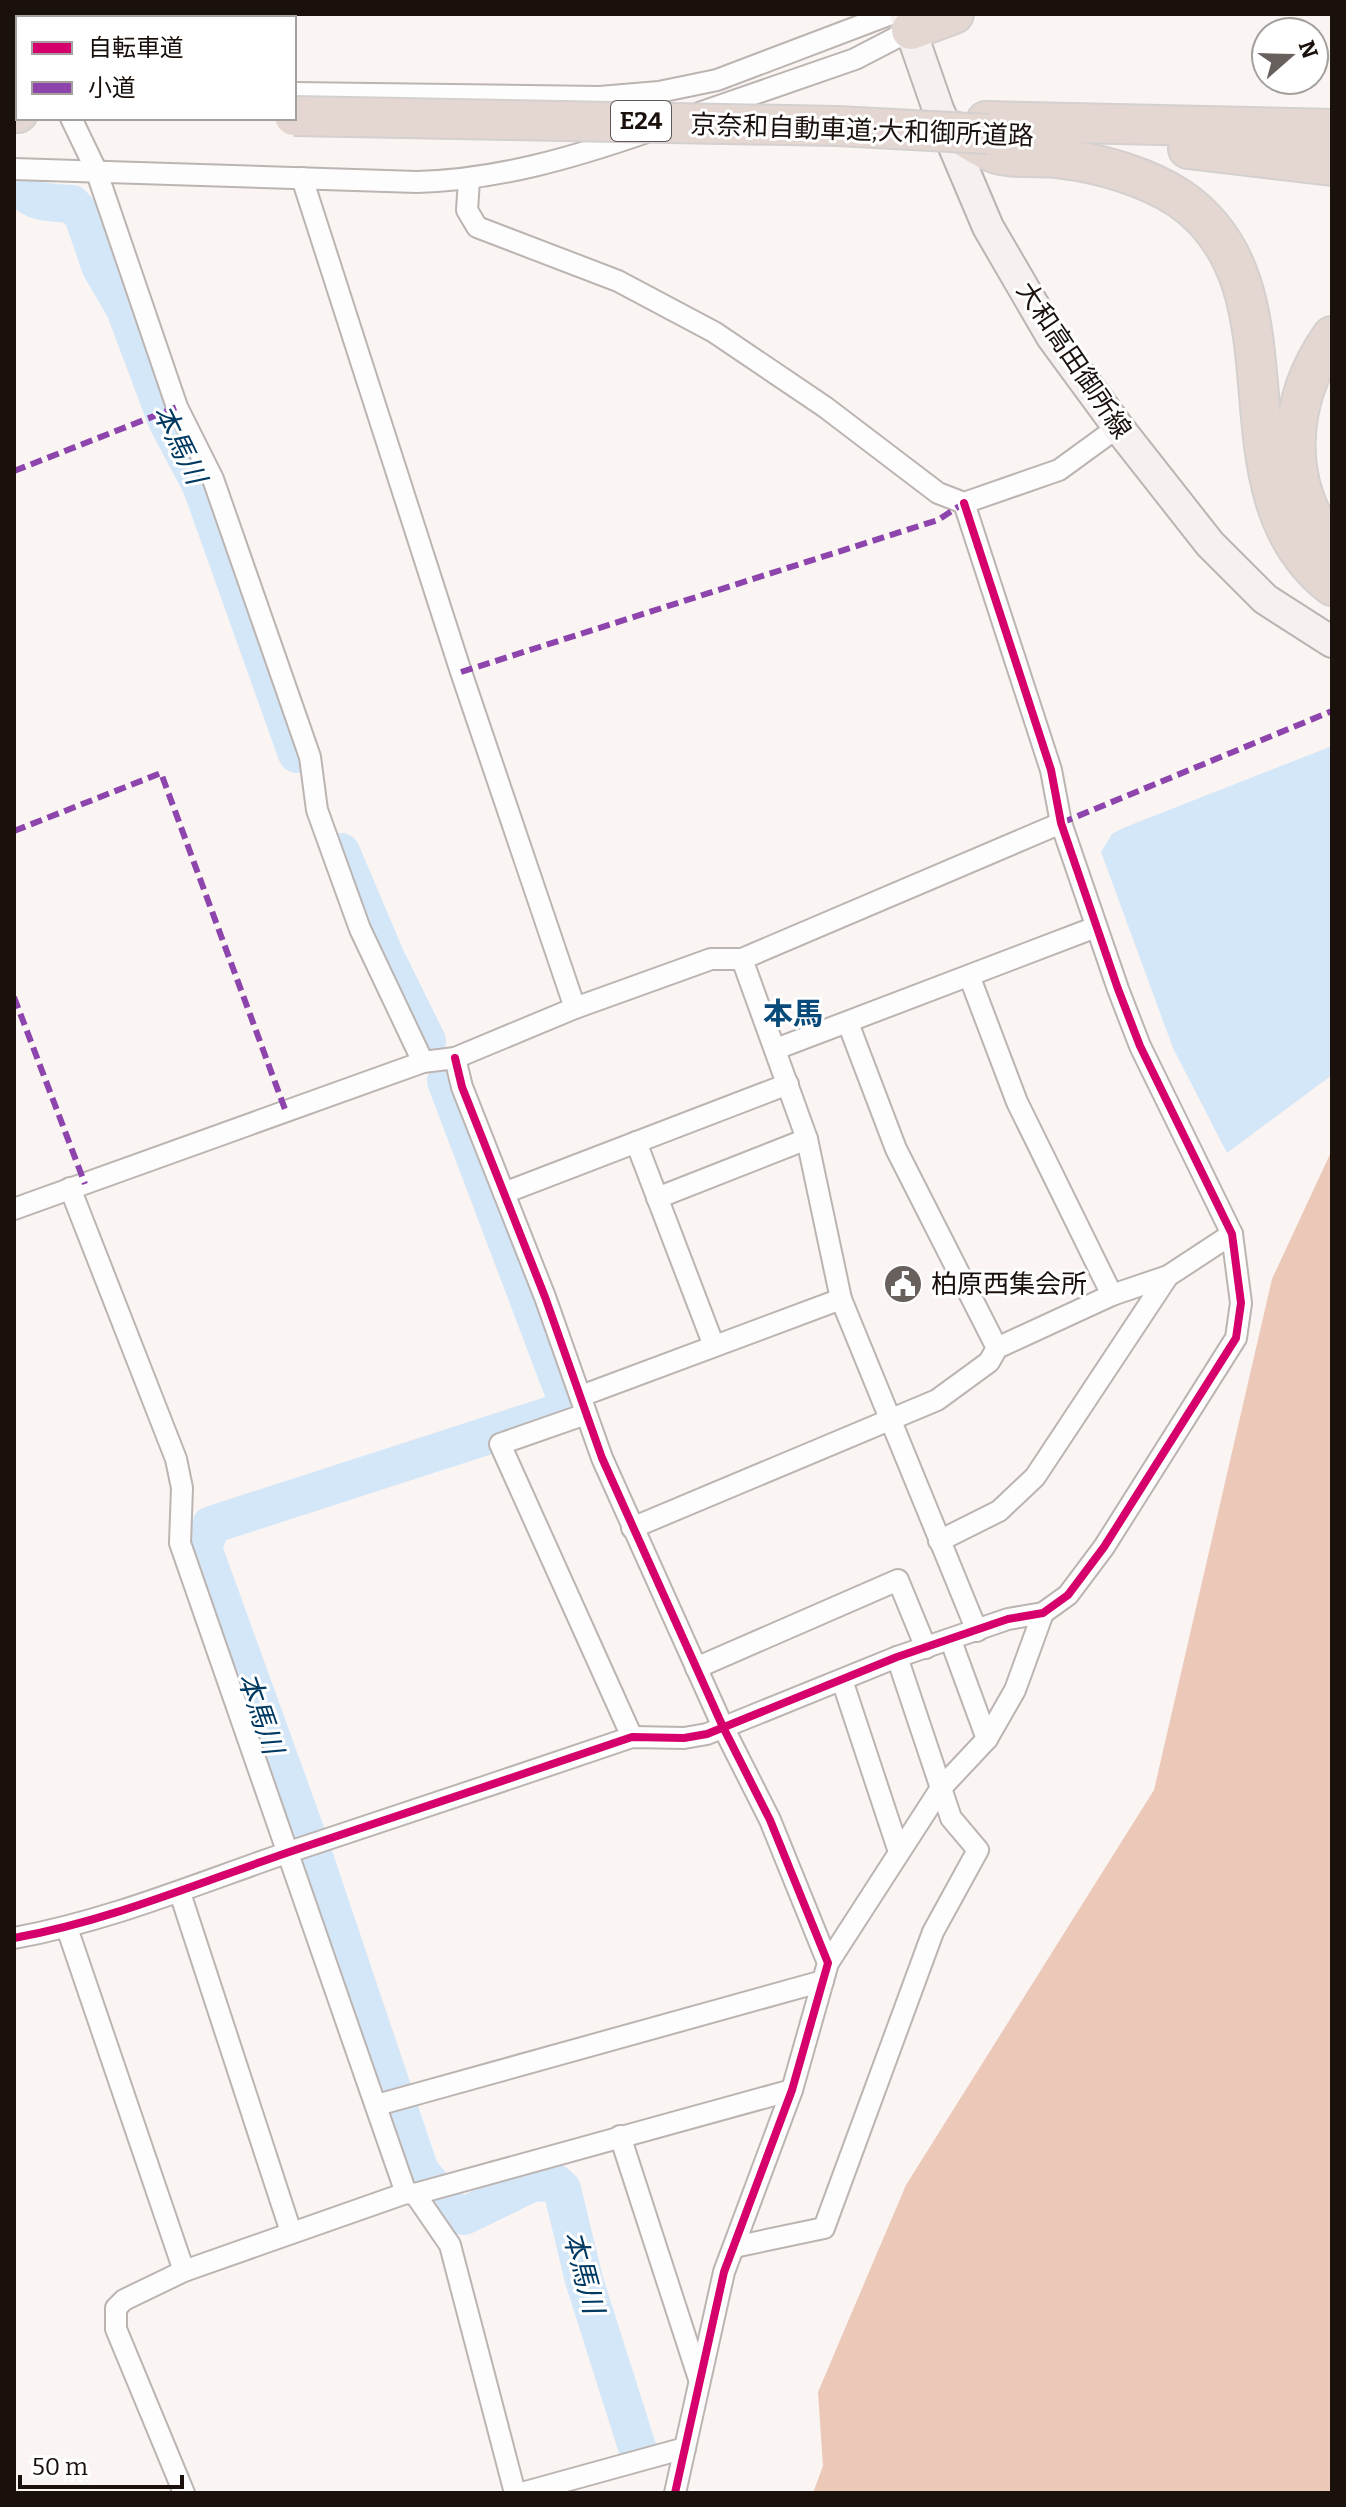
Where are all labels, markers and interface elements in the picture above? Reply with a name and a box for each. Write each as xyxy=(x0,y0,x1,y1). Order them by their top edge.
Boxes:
legend xyxy=(16,16,296,120)
north arrow xyxy=(1250,16,1330,96)
text: 自転車道 xyxy=(88,34,184,62)
text: N xyxy=(1293,37,1324,62)
text: 小道 xyxy=(88,74,136,102)
road number: E24 xyxy=(611,101,671,141)
street label: 京奈和自動車道;大和御所道路 xyxy=(690,109,1034,152)
street label: 大和高田御所線 xyxy=(1010,276,1137,444)
water label: 本馬川 xyxy=(146,399,214,492)
district label: 本馬 xyxy=(763,996,823,1032)
public building icon: 柏原西集会所 xyxy=(882,1263,924,1305)
place label: 柏原西集会所 xyxy=(931,1269,1087,1300)
water label: 本馬川 xyxy=(231,1668,291,1761)
water label: 本馬川 xyxy=(557,2227,611,2320)
scale bar xyxy=(20,2439,182,2489)
text: 50 m xyxy=(32,2453,88,2481)

